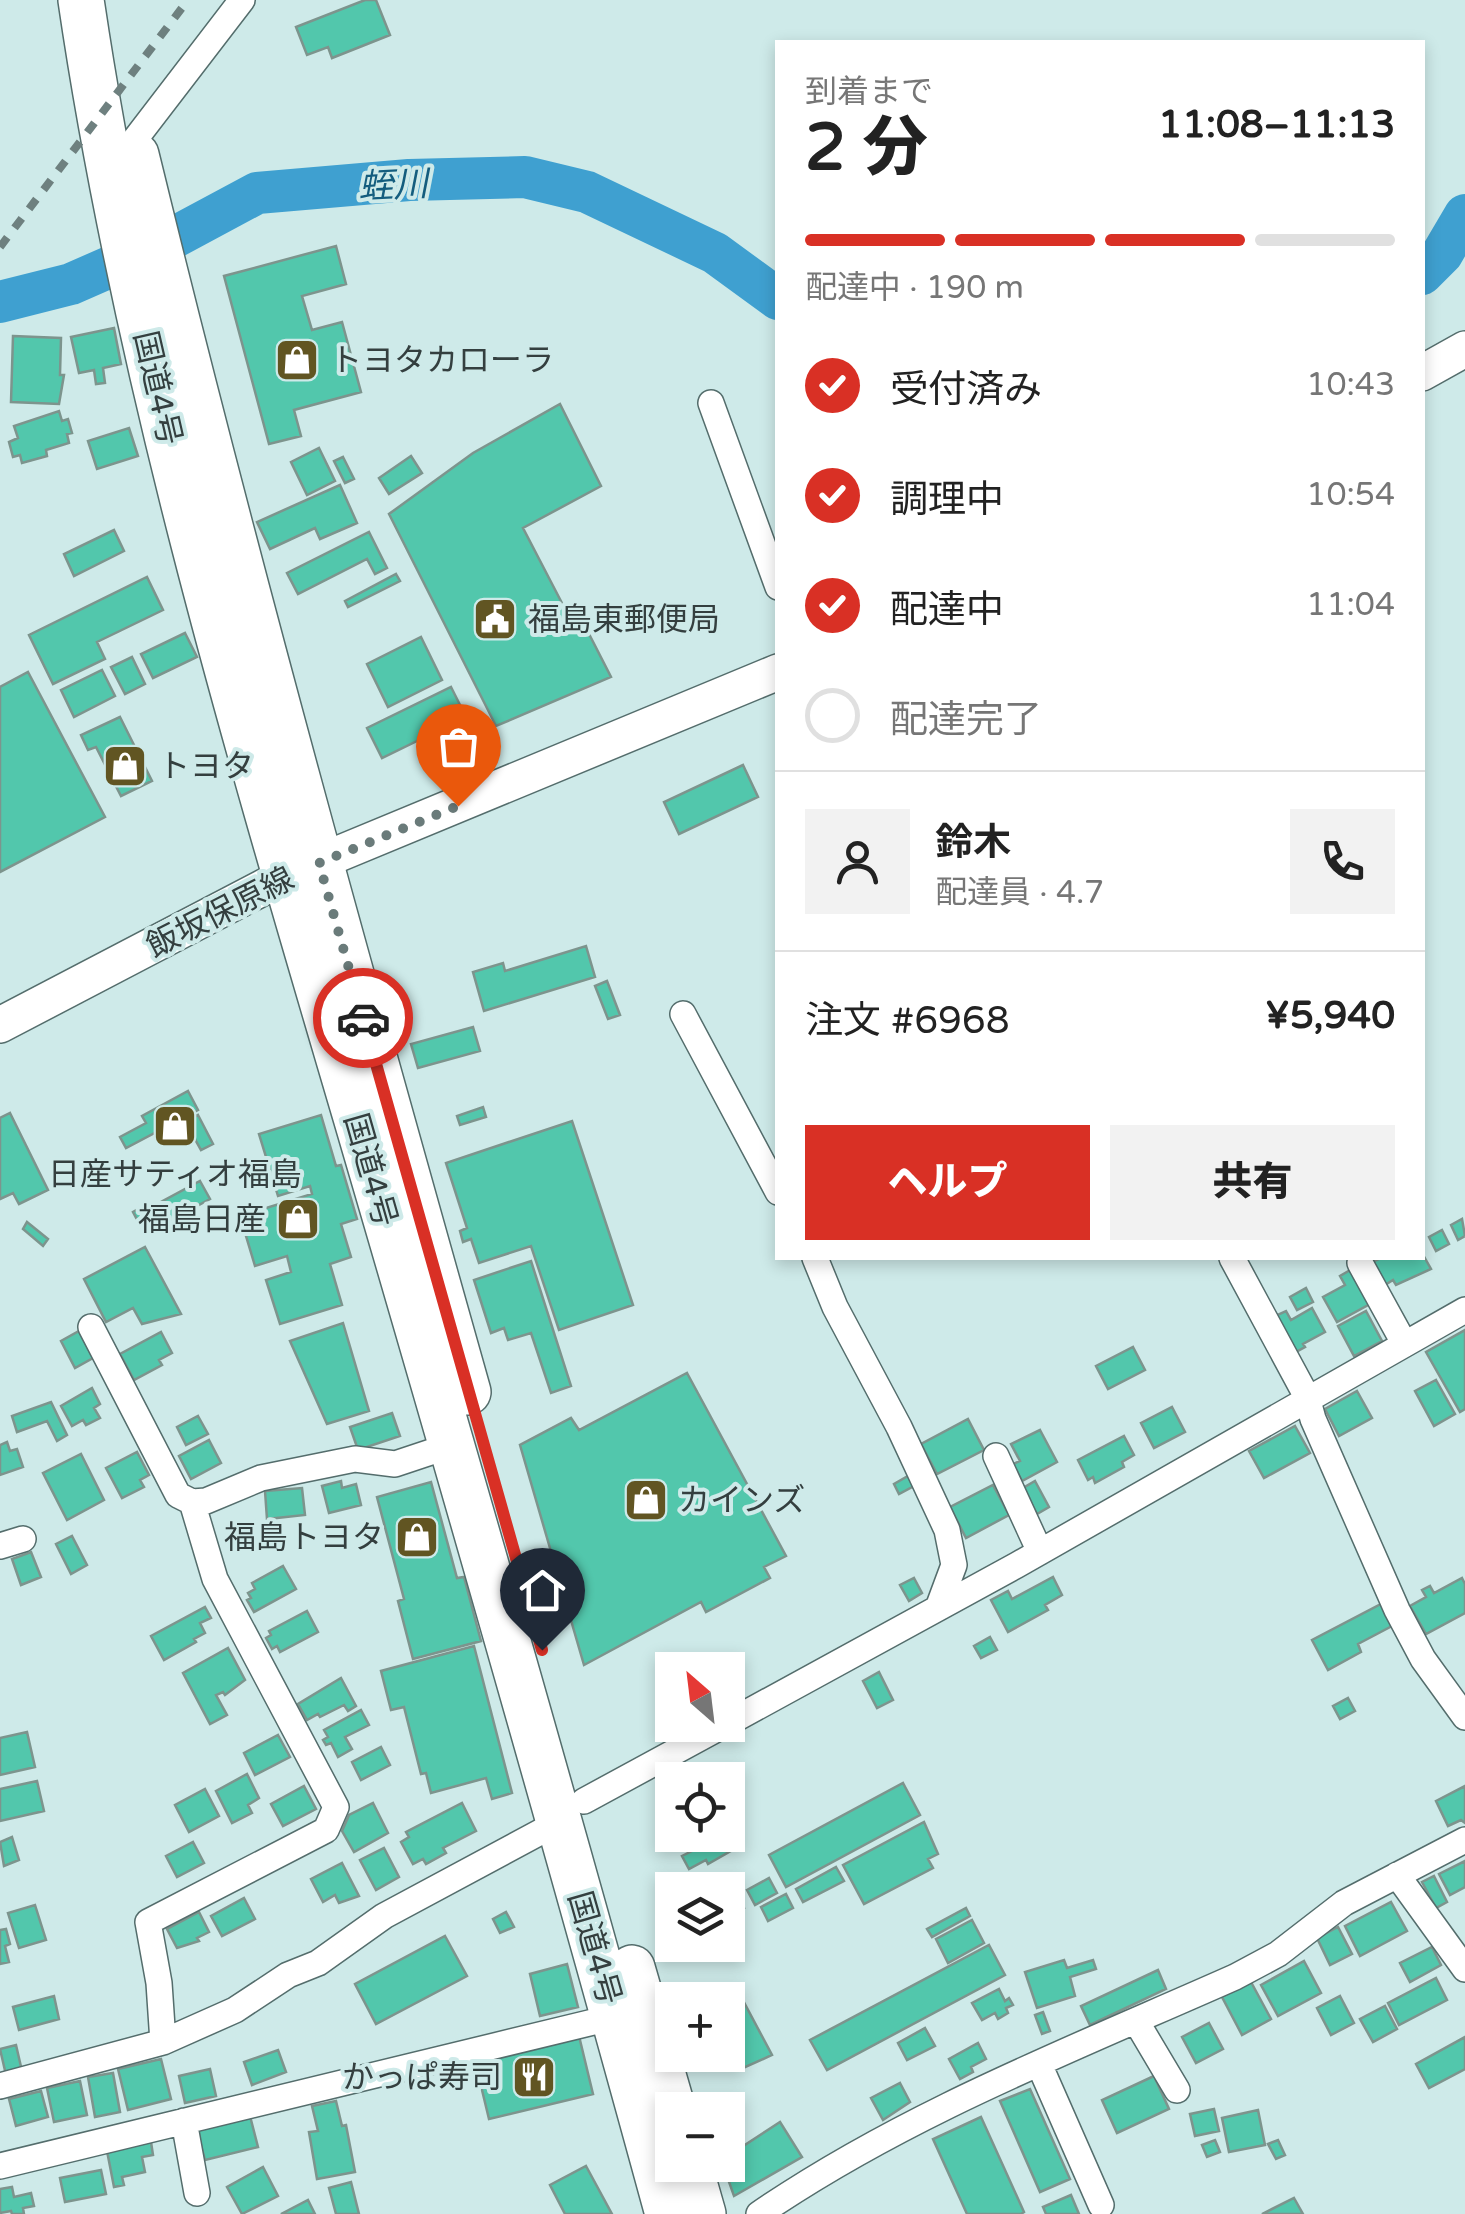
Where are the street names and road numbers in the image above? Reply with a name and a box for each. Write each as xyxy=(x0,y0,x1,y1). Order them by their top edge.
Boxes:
street label: 国道4号 xyxy=(125,327,189,449)
street label: 飯坂保原線 xyxy=(141,860,300,966)
street label: 国道4号 xyxy=(336,1109,404,1231)
street label: 国道4号 xyxy=(560,1887,628,2009)

